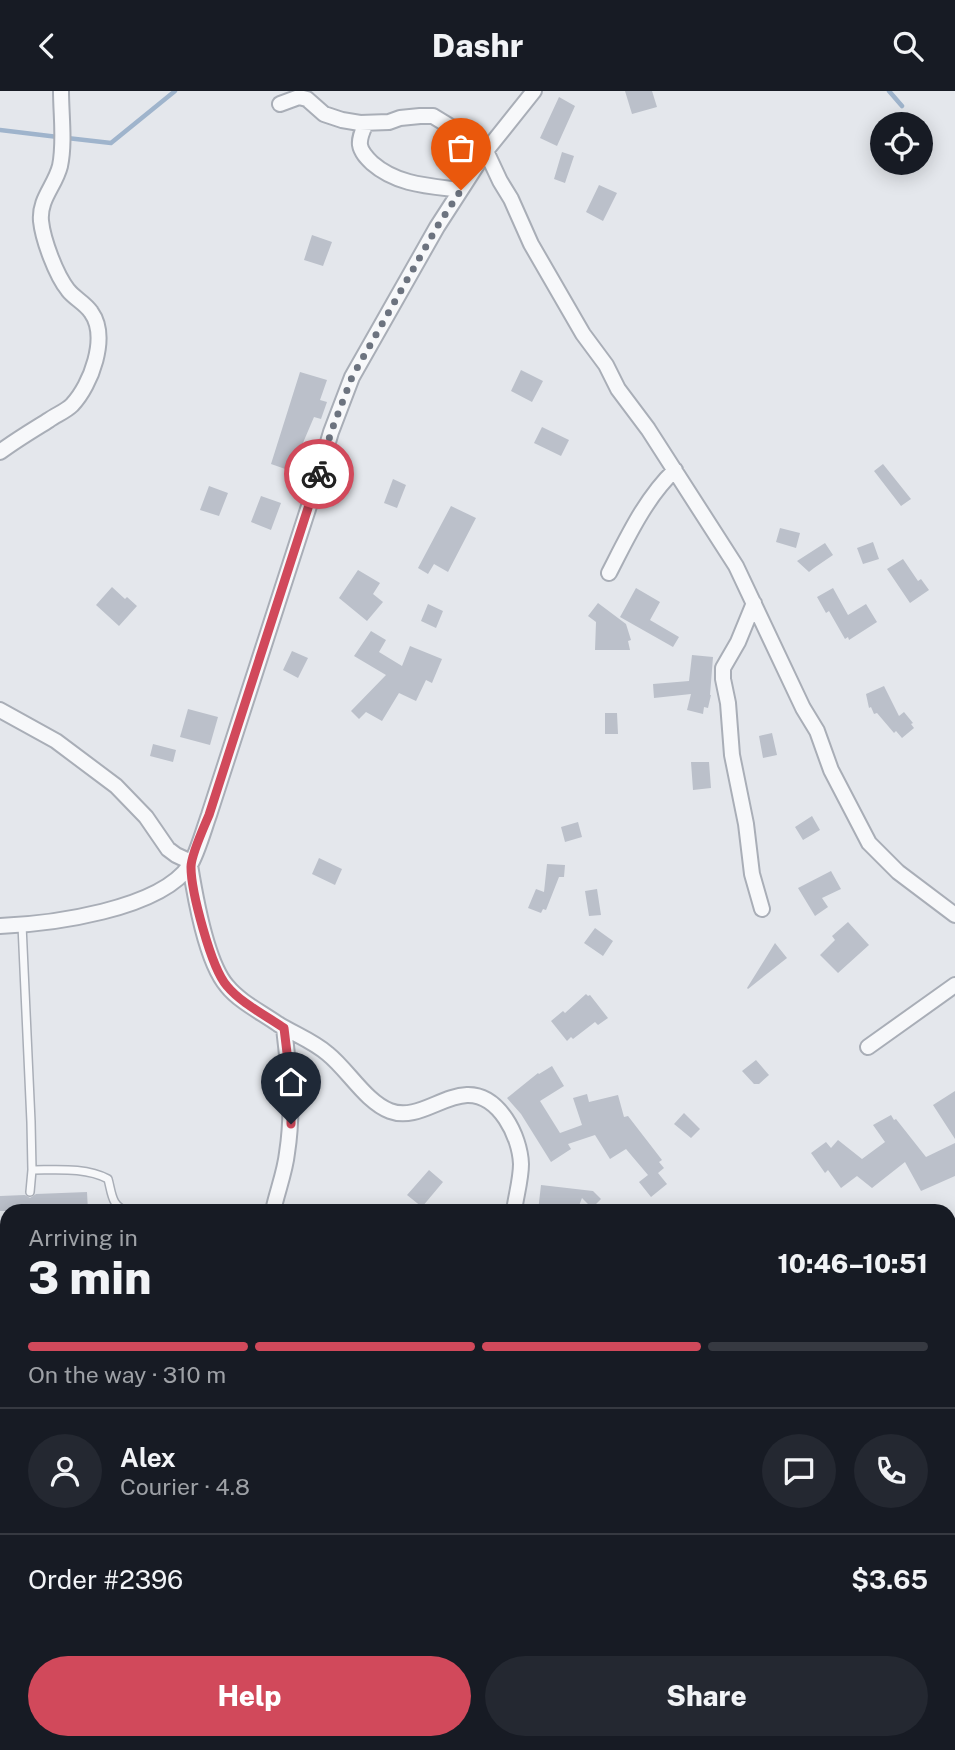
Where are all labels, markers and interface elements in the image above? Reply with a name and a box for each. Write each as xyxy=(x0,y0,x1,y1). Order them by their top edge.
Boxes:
icon: back xyxy=(28,27,66,65)
text: Dashr xyxy=(432,27,523,64)
icon: search xyxy=(889,27,927,65)
map controls xyxy=(870,112,933,175)
button: locate xyxy=(870,112,933,175)
pin xyxy=(431,118,491,190)
icon: bag xyxy=(442,129,480,167)
courier xyxy=(284,439,354,509)
icon: bike xyxy=(300,455,338,493)
pin xyxy=(261,1052,321,1124)
icon: home xyxy=(272,1063,310,1101)
text: Arriving in xyxy=(28,1224,138,1251)
text: 10:46–10:51 xyxy=(777,1248,928,1279)
text: 3 min xyxy=(28,1250,152,1304)
text: On the way · 310 m xyxy=(28,1361,226,1388)
button: person xyxy=(28,1434,102,1508)
button: chat xyxy=(762,1434,836,1508)
button: phone xyxy=(854,1434,928,1508)
text: Alex xyxy=(120,1442,176,1473)
text: Courier · 4.8 xyxy=(120,1473,250,1500)
text: Order #2396 xyxy=(28,1564,183,1595)
text: $3.65 xyxy=(851,1564,928,1595)
button: Help xyxy=(28,1656,471,1736)
button: Share xyxy=(485,1656,928,1736)

